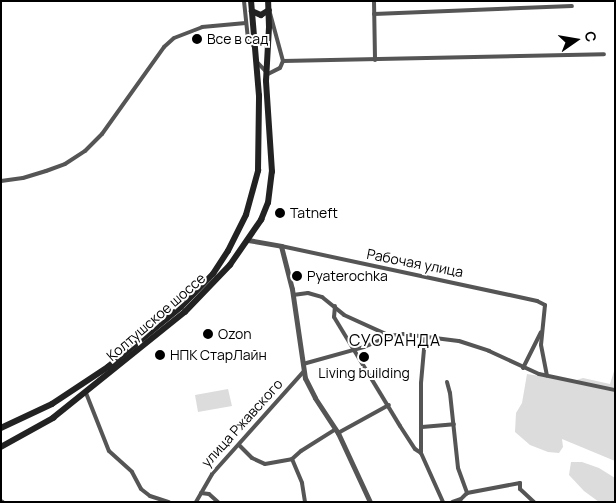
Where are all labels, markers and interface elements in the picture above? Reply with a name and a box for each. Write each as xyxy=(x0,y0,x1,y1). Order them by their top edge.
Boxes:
north arrow xyxy=(551,15,601,65)
text: С xyxy=(581,29,602,44)
place label: Все в сад xyxy=(207,31,268,47)
marker: Все в сад xyxy=(191,33,203,45)
place label: Tatneft xyxy=(290,205,338,221)
marker: Tatneft xyxy=(274,207,286,219)
street label: Рабочая улица xyxy=(365,245,465,281)
place label: Pyaterochka xyxy=(307,268,388,284)
street label: Колтушское шоссе xyxy=(103,270,209,364)
marker: Pyaterochka xyxy=(291,270,303,282)
place label: Ozon xyxy=(218,326,252,342)
marker: Ozon xyxy=(202,328,214,340)
district label: СУОРАНДА xyxy=(348,330,442,350)
place label: НПК СтарЛайн xyxy=(170,347,267,363)
marker: НПК СтарЛайн xyxy=(154,349,166,361)
marker: Living building xyxy=(358,351,370,363)
place label: Living building xyxy=(318,365,410,381)
street label: улица Ржавского xyxy=(198,375,286,471)

